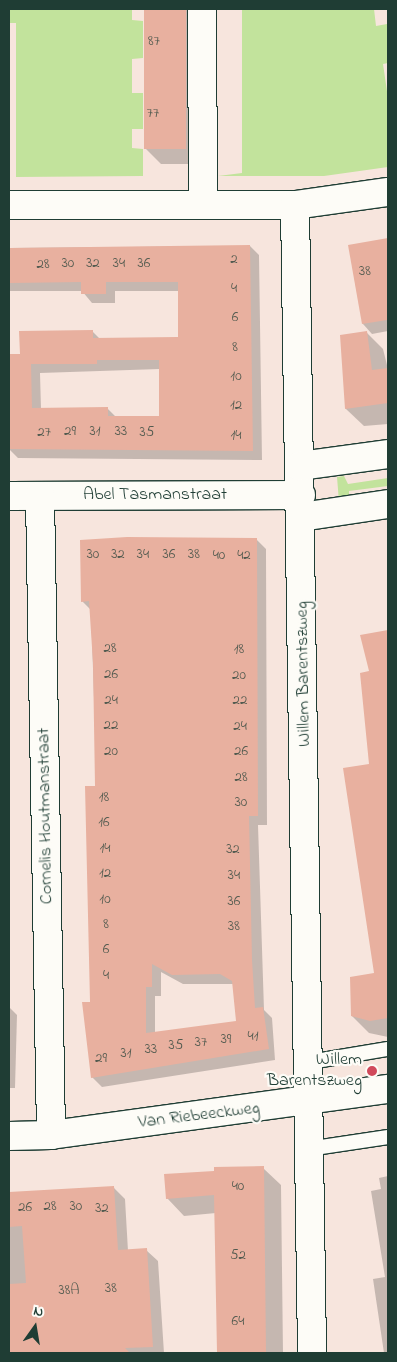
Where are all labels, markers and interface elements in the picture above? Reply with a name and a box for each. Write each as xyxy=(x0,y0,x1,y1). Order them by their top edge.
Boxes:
house number: 87 xyxy=(148,33,160,51)
house number: 77 xyxy=(147,105,159,123)
house number: 2 xyxy=(230,251,238,269)
house number: 30 xyxy=(62,255,74,273)
house number: 32 xyxy=(86,255,100,273)
house number: 34 xyxy=(113,255,125,273)
house number: 36 xyxy=(138,255,150,273)
house number: 28 xyxy=(36,256,50,274)
house number: 38 xyxy=(359,263,371,281)
house number: 4 xyxy=(231,280,237,298)
house number: 6 xyxy=(232,309,238,327)
house number: 8 xyxy=(232,339,238,357)
house number: 10 xyxy=(230,368,242,386)
house number: 12 xyxy=(230,397,242,415)
house number: 29 xyxy=(64,423,76,441)
house number: 31 xyxy=(90,423,100,441)
house number: 33 xyxy=(115,423,127,441)
house number: 27 xyxy=(37,424,51,442)
house number: 35 xyxy=(140,424,154,442)
house number: 14 xyxy=(231,427,241,445)
street label: Abel Tasmanstraat xyxy=(83,484,227,506)
house number: 30 xyxy=(87,546,99,564)
house number: 32 xyxy=(111,546,125,564)
house number: 34 xyxy=(137,546,149,564)
house number: 36 xyxy=(163,546,175,564)
house number: 38 xyxy=(188,546,200,564)
house number: 40 xyxy=(213,547,225,565)
house number: 42 xyxy=(237,547,251,565)
street label: Willem Barentszweg xyxy=(292,601,316,747)
house number: 28 xyxy=(103,640,117,658)
house number: 18 xyxy=(234,641,244,659)
house number: 26 xyxy=(104,666,118,684)
house number: 20 xyxy=(232,667,246,685)
house number: 24 xyxy=(104,692,118,710)
house number: 22 xyxy=(233,692,247,710)
house number: 22 xyxy=(104,717,118,735)
house number: 24 xyxy=(233,718,247,736)
street label: Cornelis Houtmanstraat xyxy=(34,728,58,904)
house number: 20 xyxy=(104,743,118,761)
house number: 26 xyxy=(234,743,248,761)
house number: 28 xyxy=(234,769,248,787)
house number: 18 xyxy=(99,789,109,807)
house number: 30 xyxy=(235,794,247,812)
house number: 16 xyxy=(98,814,110,832)
house number: 14 xyxy=(100,840,110,858)
house number: 32 xyxy=(226,841,240,859)
house number: 12 xyxy=(99,865,111,883)
house number: 34 xyxy=(228,867,240,885)
house number: 10 xyxy=(99,891,111,909)
house number: 36 xyxy=(228,893,240,911)
house number: 8 xyxy=(103,916,109,934)
house number: 38 xyxy=(228,918,240,936)
house number: 6 xyxy=(103,941,109,959)
house number: 4 xyxy=(103,967,109,985)
house number: 41 xyxy=(248,1028,258,1046)
house number: 39 xyxy=(221,1031,231,1049)
house number: 37 xyxy=(195,1034,207,1052)
house number: 35 xyxy=(169,1037,183,1055)
house number: 33 xyxy=(145,1041,157,1059)
house number: 31 xyxy=(121,1045,131,1063)
house number: 29 xyxy=(95,1050,107,1068)
place label: Willem Barentszweg xyxy=(267,1050,362,1092)
marker: Willem Barentszweg xyxy=(366,1065,378,1077)
street label: Van Riebeeckweg xyxy=(137,1098,261,1134)
house number: 40 xyxy=(232,1178,244,1196)
house number: 28 xyxy=(43,1198,57,1216)
house number: 30 xyxy=(70,1198,82,1216)
house number: 26 xyxy=(18,1199,32,1217)
house number: 32 xyxy=(95,1200,109,1218)
house number: 52 xyxy=(230,1247,246,1265)
house number: 38 xyxy=(105,1280,117,1298)
house number: 38A xyxy=(58,1282,80,1300)
text: N xyxy=(32,1301,45,1323)
north arrow xyxy=(10,1302,60,1352)
house number: 64 xyxy=(232,1313,244,1331)

